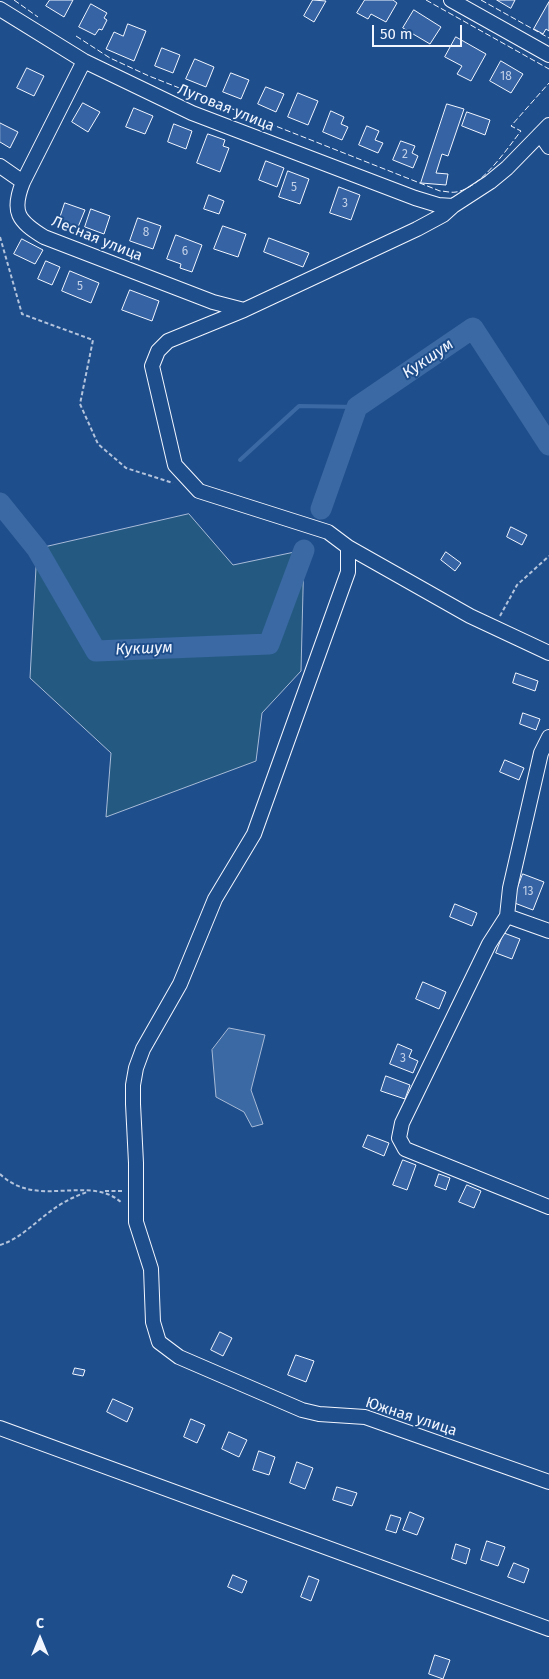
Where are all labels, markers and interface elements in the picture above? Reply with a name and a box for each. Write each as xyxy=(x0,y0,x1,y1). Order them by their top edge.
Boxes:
scale bar xyxy=(374,15,464,47)
text: 50 m xyxy=(380,25,413,43)
house number: 18 xyxy=(500,70,512,84)
street label: Луговая улица xyxy=(175,80,277,136)
house number: 2 xyxy=(402,148,408,162)
house number: 5 xyxy=(291,181,297,195)
house number: 3 xyxy=(342,197,348,211)
street label: Лесная улица xyxy=(49,213,145,265)
house number: 8 xyxy=(143,226,149,240)
house number: 6 xyxy=(182,245,188,259)
house number: 5 xyxy=(77,280,83,294)
water label: Кукшум xyxy=(399,335,457,383)
water label: Кукшум xyxy=(115,638,173,660)
house number: 13 xyxy=(522,885,534,899)
house number: 3 xyxy=(400,1052,406,1066)
street label: Южная улица xyxy=(363,1394,459,1440)
north arrow xyxy=(15,1614,65,1664)
text: С xyxy=(36,1615,44,1632)

